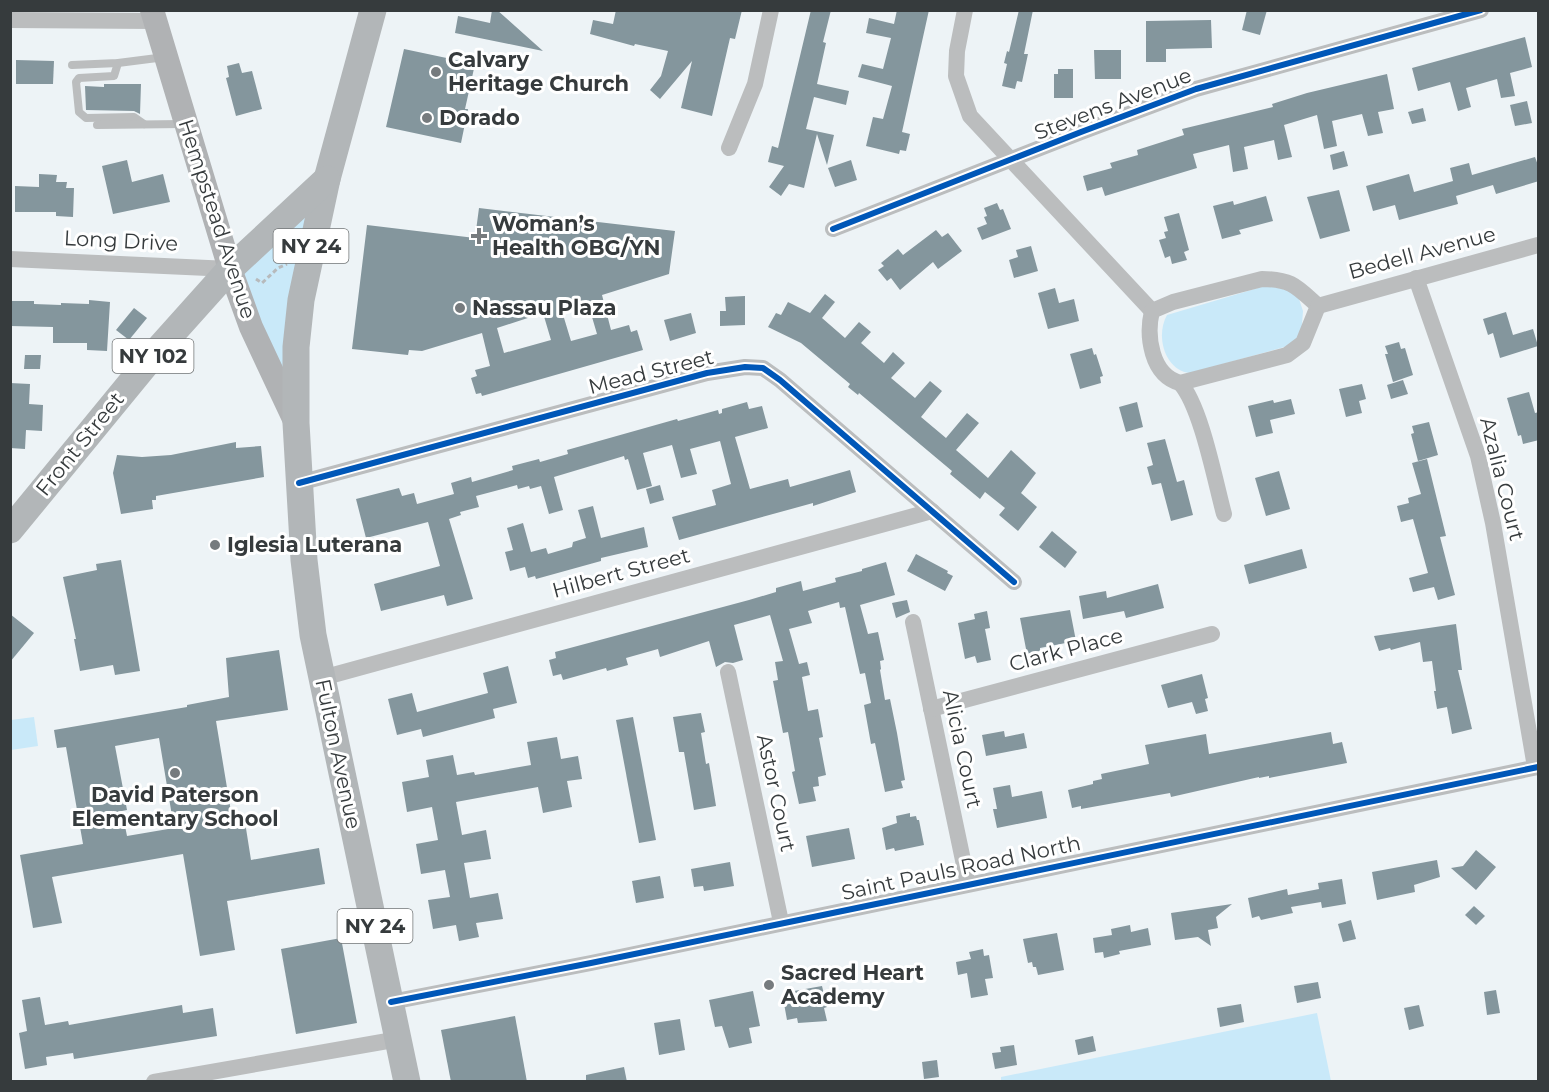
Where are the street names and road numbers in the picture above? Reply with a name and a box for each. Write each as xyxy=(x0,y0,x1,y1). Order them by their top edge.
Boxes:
street label: Stevens Avenue xyxy=(1031,62,1195,145)
street label: Hempstead Avenue xyxy=(173,116,262,322)
street label: Bedell Avenue xyxy=(1345,221,1498,284)
street label: Long Drive xyxy=(63,225,179,256)
road number: NY 24 xyxy=(274,229,348,263)
road number: NY 102 xyxy=(112,339,194,373)
street label: Mead Street xyxy=(586,344,716,399)
street label: Front Street xyxy=(30,387,129,501)
street label: Azalia Court xyxy=(1475,415,1530,543)
street label: Hilbert Street xyxy=(549,542,692,603)
street label: Clark Place xyxy=(1006,622,1125,677)
street label: Fulton Avenue xyxy=(310,677,367,831)
street label: Alicia Court xyxy=(938,687,987,810)
street label: Astor Court xyxy=(752,732,801,854)
street label: Saint Pauls Road North xyxy=(839,830,1083,905)
road number: NY 24 xyxy=(338,909,412,943)

